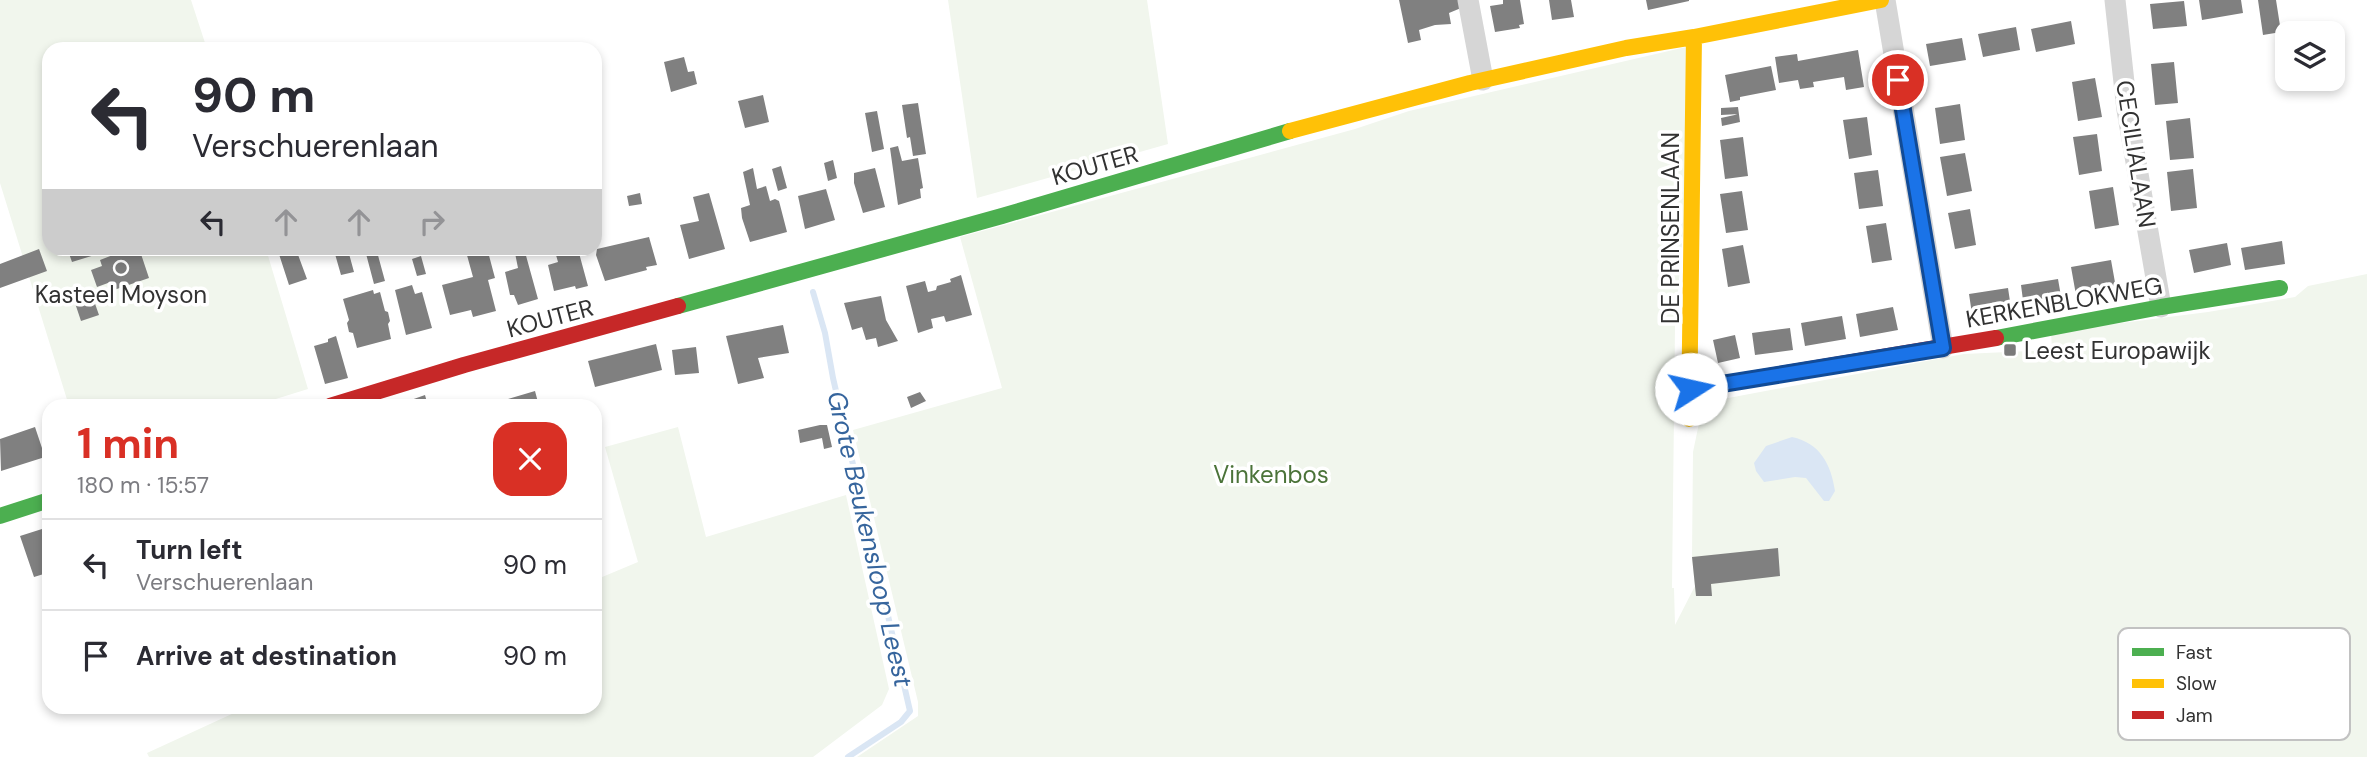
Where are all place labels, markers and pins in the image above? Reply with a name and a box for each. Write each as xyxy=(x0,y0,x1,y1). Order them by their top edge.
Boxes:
pin xyxy=(1868,50,1928,110)
marker: Kasteel Moyson xyxy=(113,260,129,276)
place label: Kasteel Moyson xyxy=(35,279,207,310)
place label: Leest Europawijk xyxy=(2024,335,2211,366)
marker: Leest Europawijk xyxy=(2002,342,2018,358)

